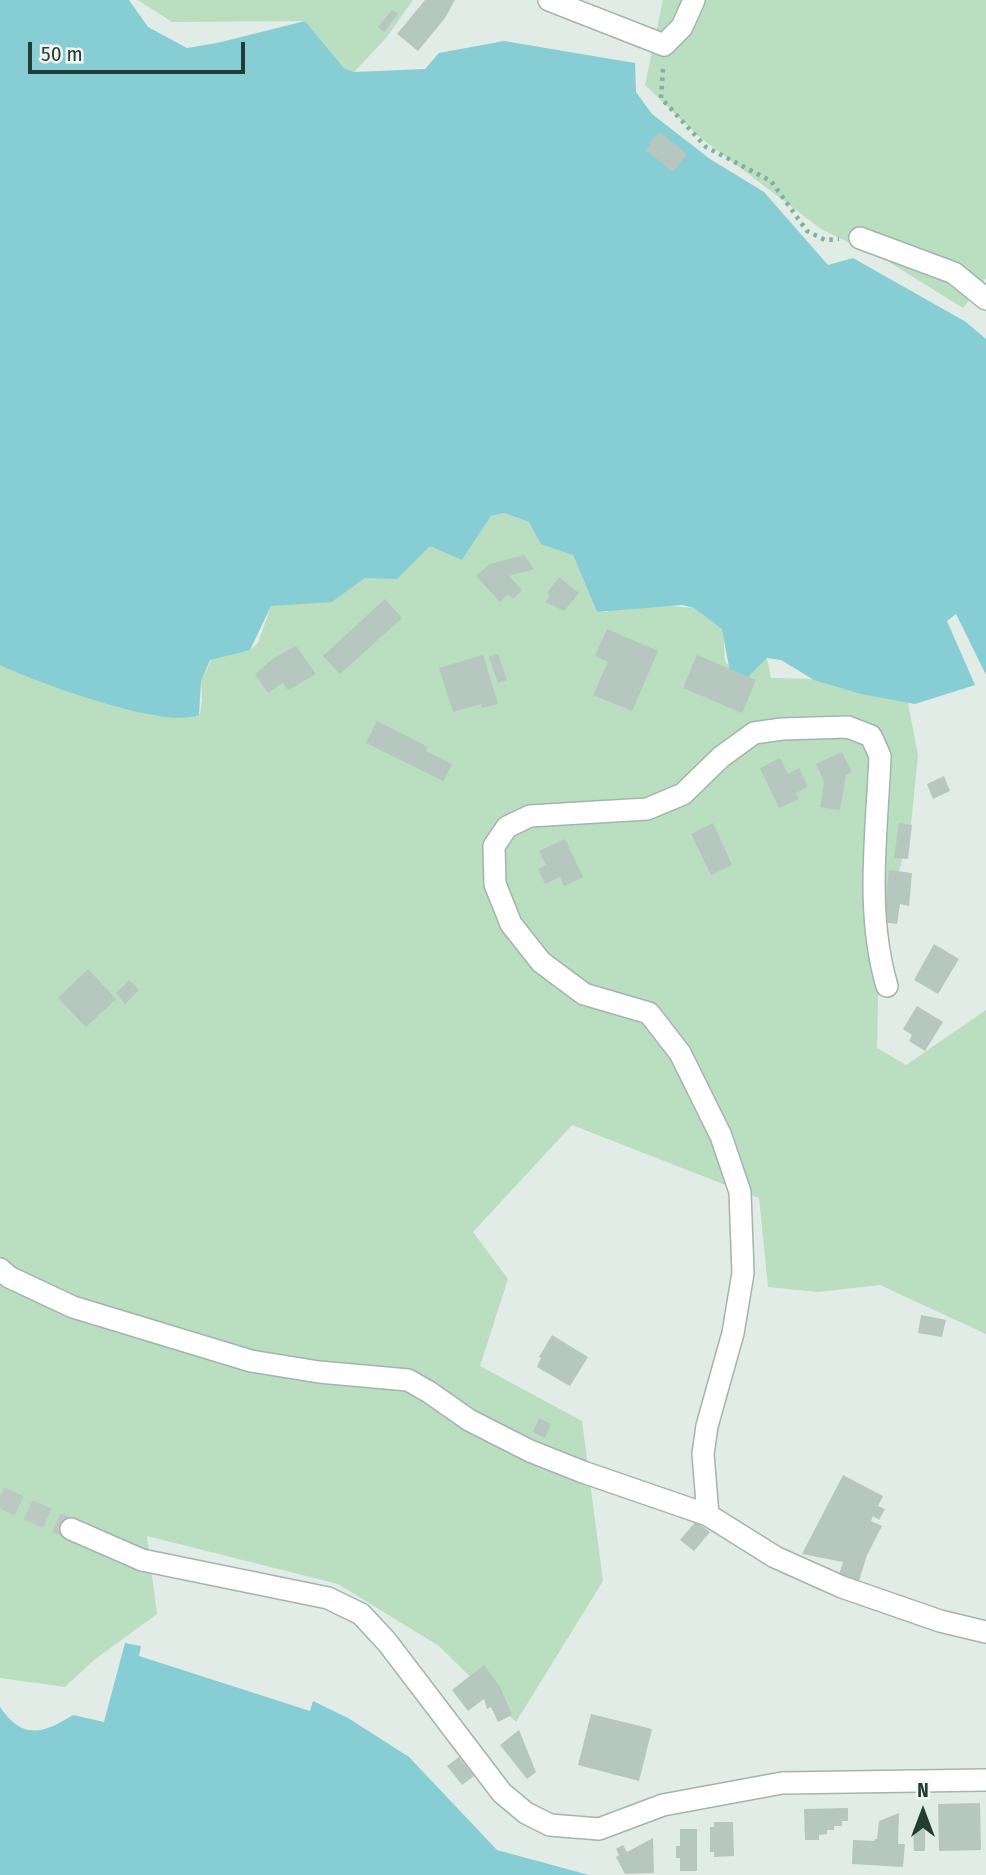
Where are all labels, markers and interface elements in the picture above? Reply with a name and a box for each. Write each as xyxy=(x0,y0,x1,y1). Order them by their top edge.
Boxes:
scale bar xyxy=(32,28,248,72)
text: 50 m xyxy=(41,41,83,67)
north arrow xyxy=(888,1777,958,1847)
text: N xyxy=(917,1779,929,1802)

